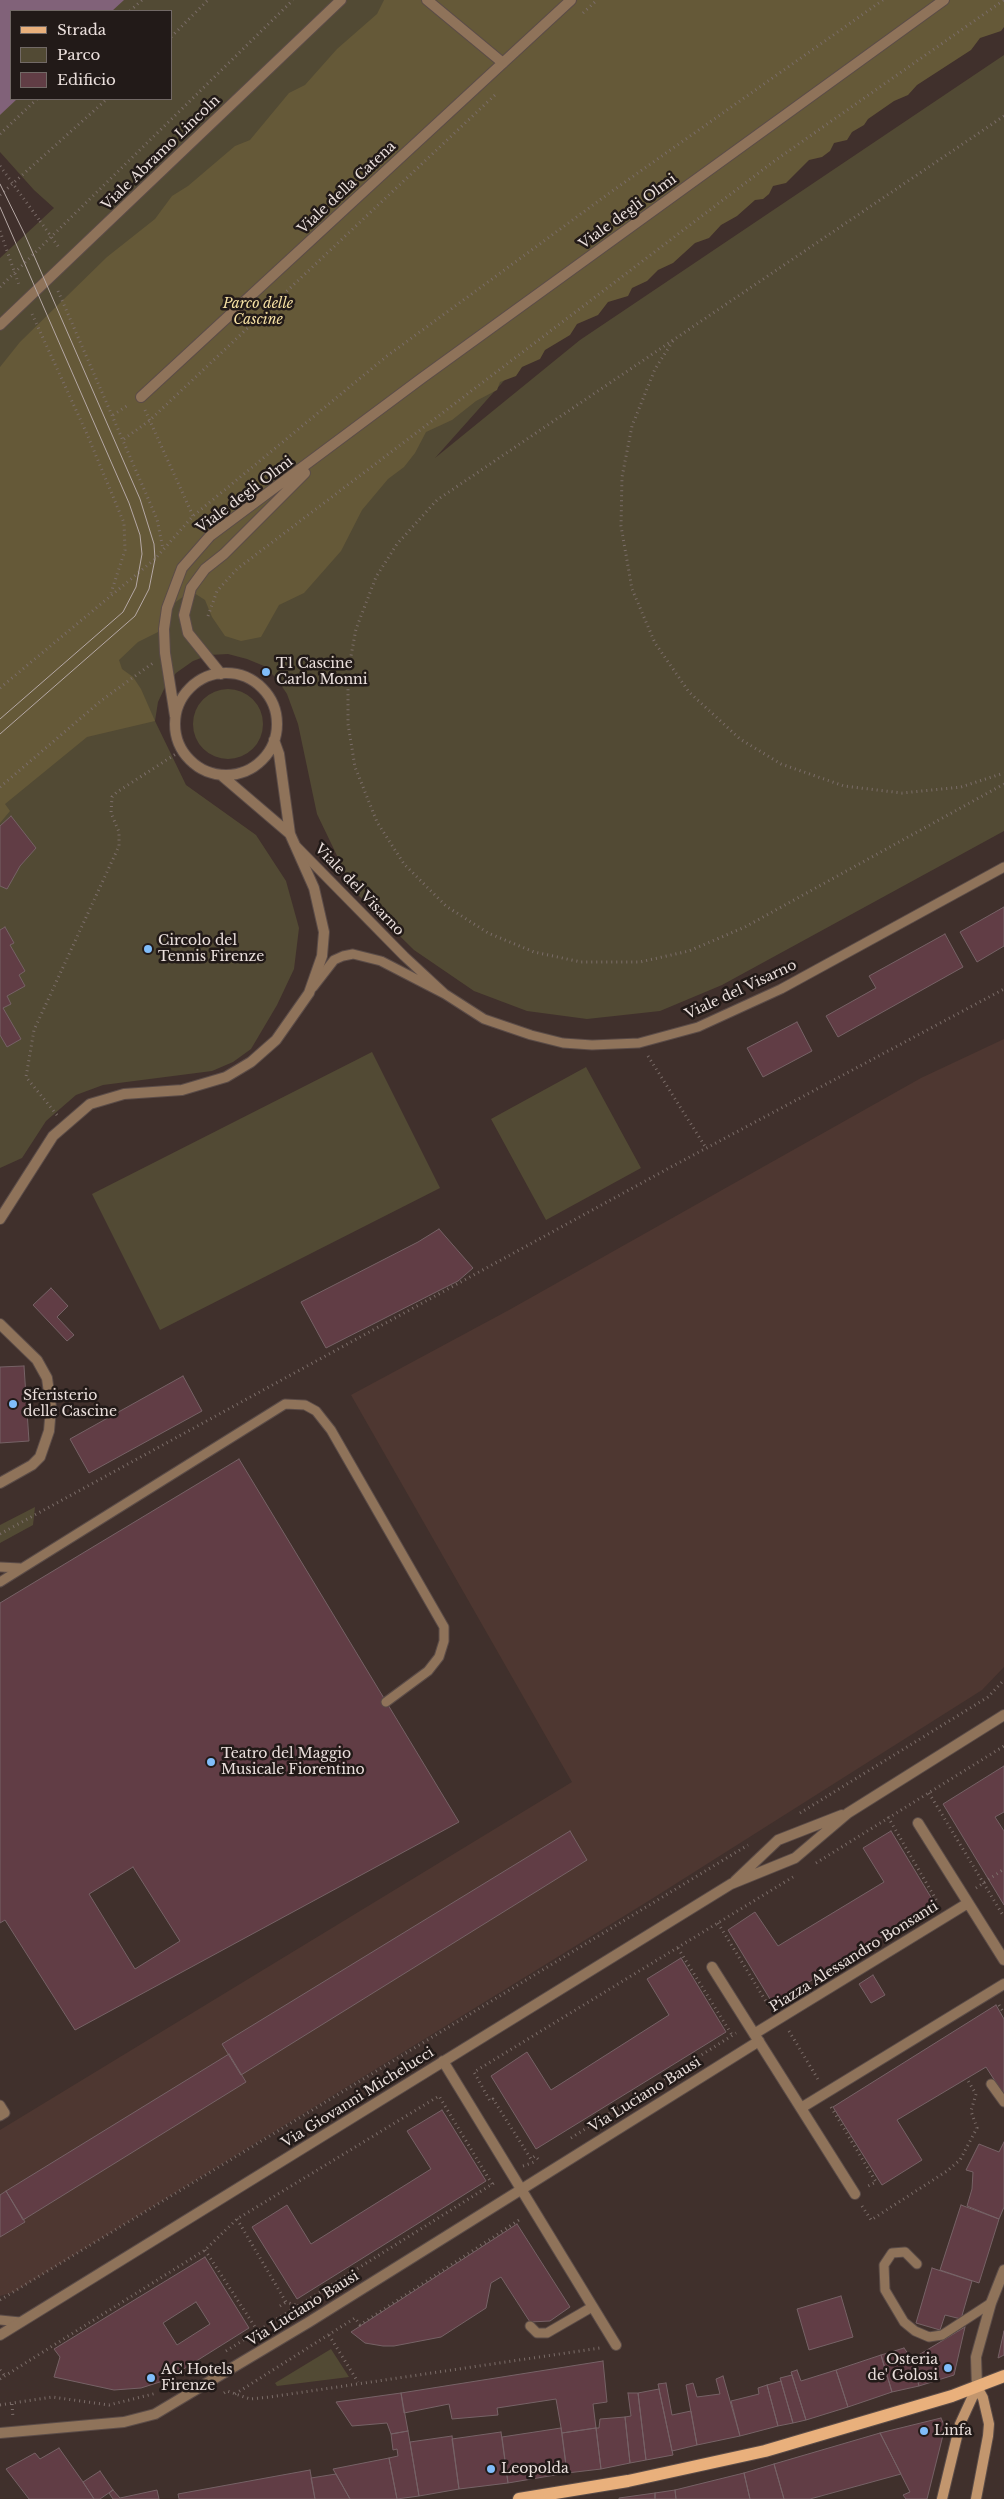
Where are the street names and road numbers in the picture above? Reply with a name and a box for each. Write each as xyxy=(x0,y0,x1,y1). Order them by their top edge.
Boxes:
street label: Viale Abramo Lincoln xyxy=(98,92,224,214)
street label: Viale della Catena xyxy=(294,138,400,238)
street label: Viale degli Olmi xyxy=(576,171,680,253)
street label: Viale degli Olmi xyxy=(193,453,297,537)
street label: Viale del Visarno xyxy=(311,841,407,939)
street label: Viale del Visarno xyxy=(683,957,799,1023)
street label: Piazza Alessandro Bonsanti xyxy=(767,1898,941,2016)
street label: Via Giovanni Michelucci xyxy=(279,2044,437,2152)
street label: Via Luciano Bausi xyxy=(586,2054,704,2136)
street label: Via Luciano Bausi xyxy=(244,2268,362,2350)

